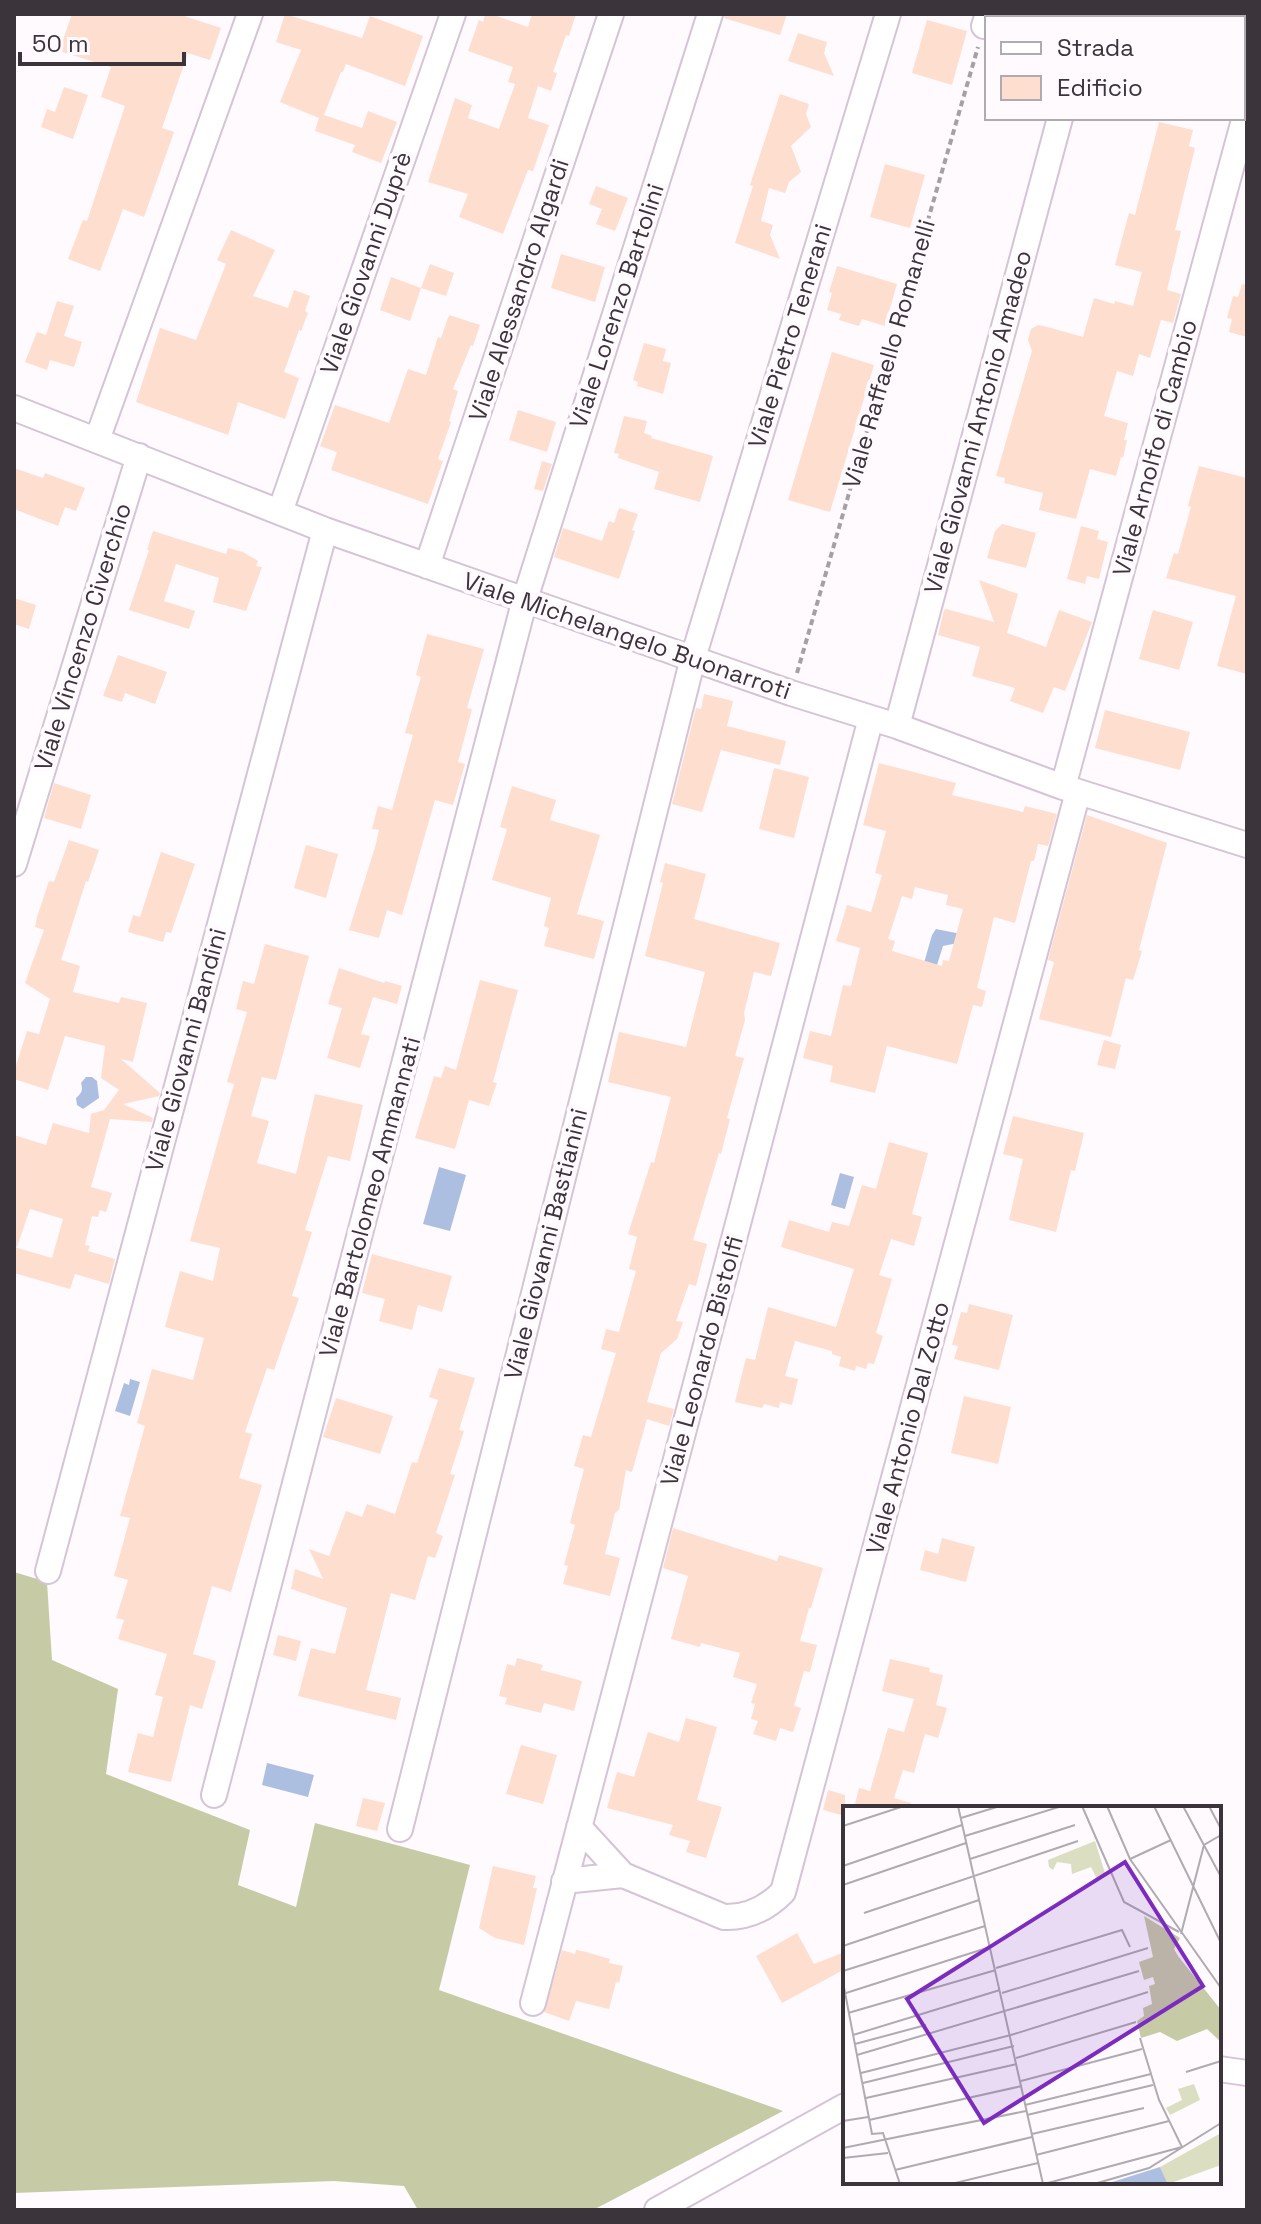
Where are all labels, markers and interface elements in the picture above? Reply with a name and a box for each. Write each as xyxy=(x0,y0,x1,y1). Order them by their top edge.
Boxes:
scale bar xyxy=(20,16,184,66)
legend xyxy=(985,16,1245,120)
text: 50 m xyxy=(32,28,89,59)
text: Strada xyxy=(1057,32,1134,63)
text: Edificio xyxy=(1057,72,1143,103)
street label: Viale Giovanni Duprè xyxy=(313,147,418,378)
street label: Viale Alessandro Algardi xyxy=(461,155,576,425)
street label: Viale Lorenzo Bartolini xyxy=(562,179,671,432)
street label: Viale Raffaello Romanelli xyxy=(835,216,942,492)
street label: Viale Pietro Tenerani xyxy=(741,220,838,452)
street label: Viale Giovanni Antonio Amadeo xyxy=(917,247,1038,597)
street label: Viale Arnolfo di Cambio xyxy=(1105,316,1204,580)
street label: Viale Vincenzo Civerchio xyxy=(27,499,138,775)
street label: Viale Michelangelo Buonarroti xyxy=(459,565,795,706)
street label: Viale Giovanni Bandini xyxy=(138,925,233,1175)
street label: Viale Bartolomeo Ammannati xyxy=(312,1033,427,1361)
street label: Viale Giovanni Bastianini xyxy=(497,1105,594,1383)
street label: Viale Leonardo Bistolfi xyxy=(653,1232,750,1489)
street label: Viale Antonio Dal Zotto xyxy=(859,1298,956,1558)
inset map xyxy=(843,1806,1221,2184)

